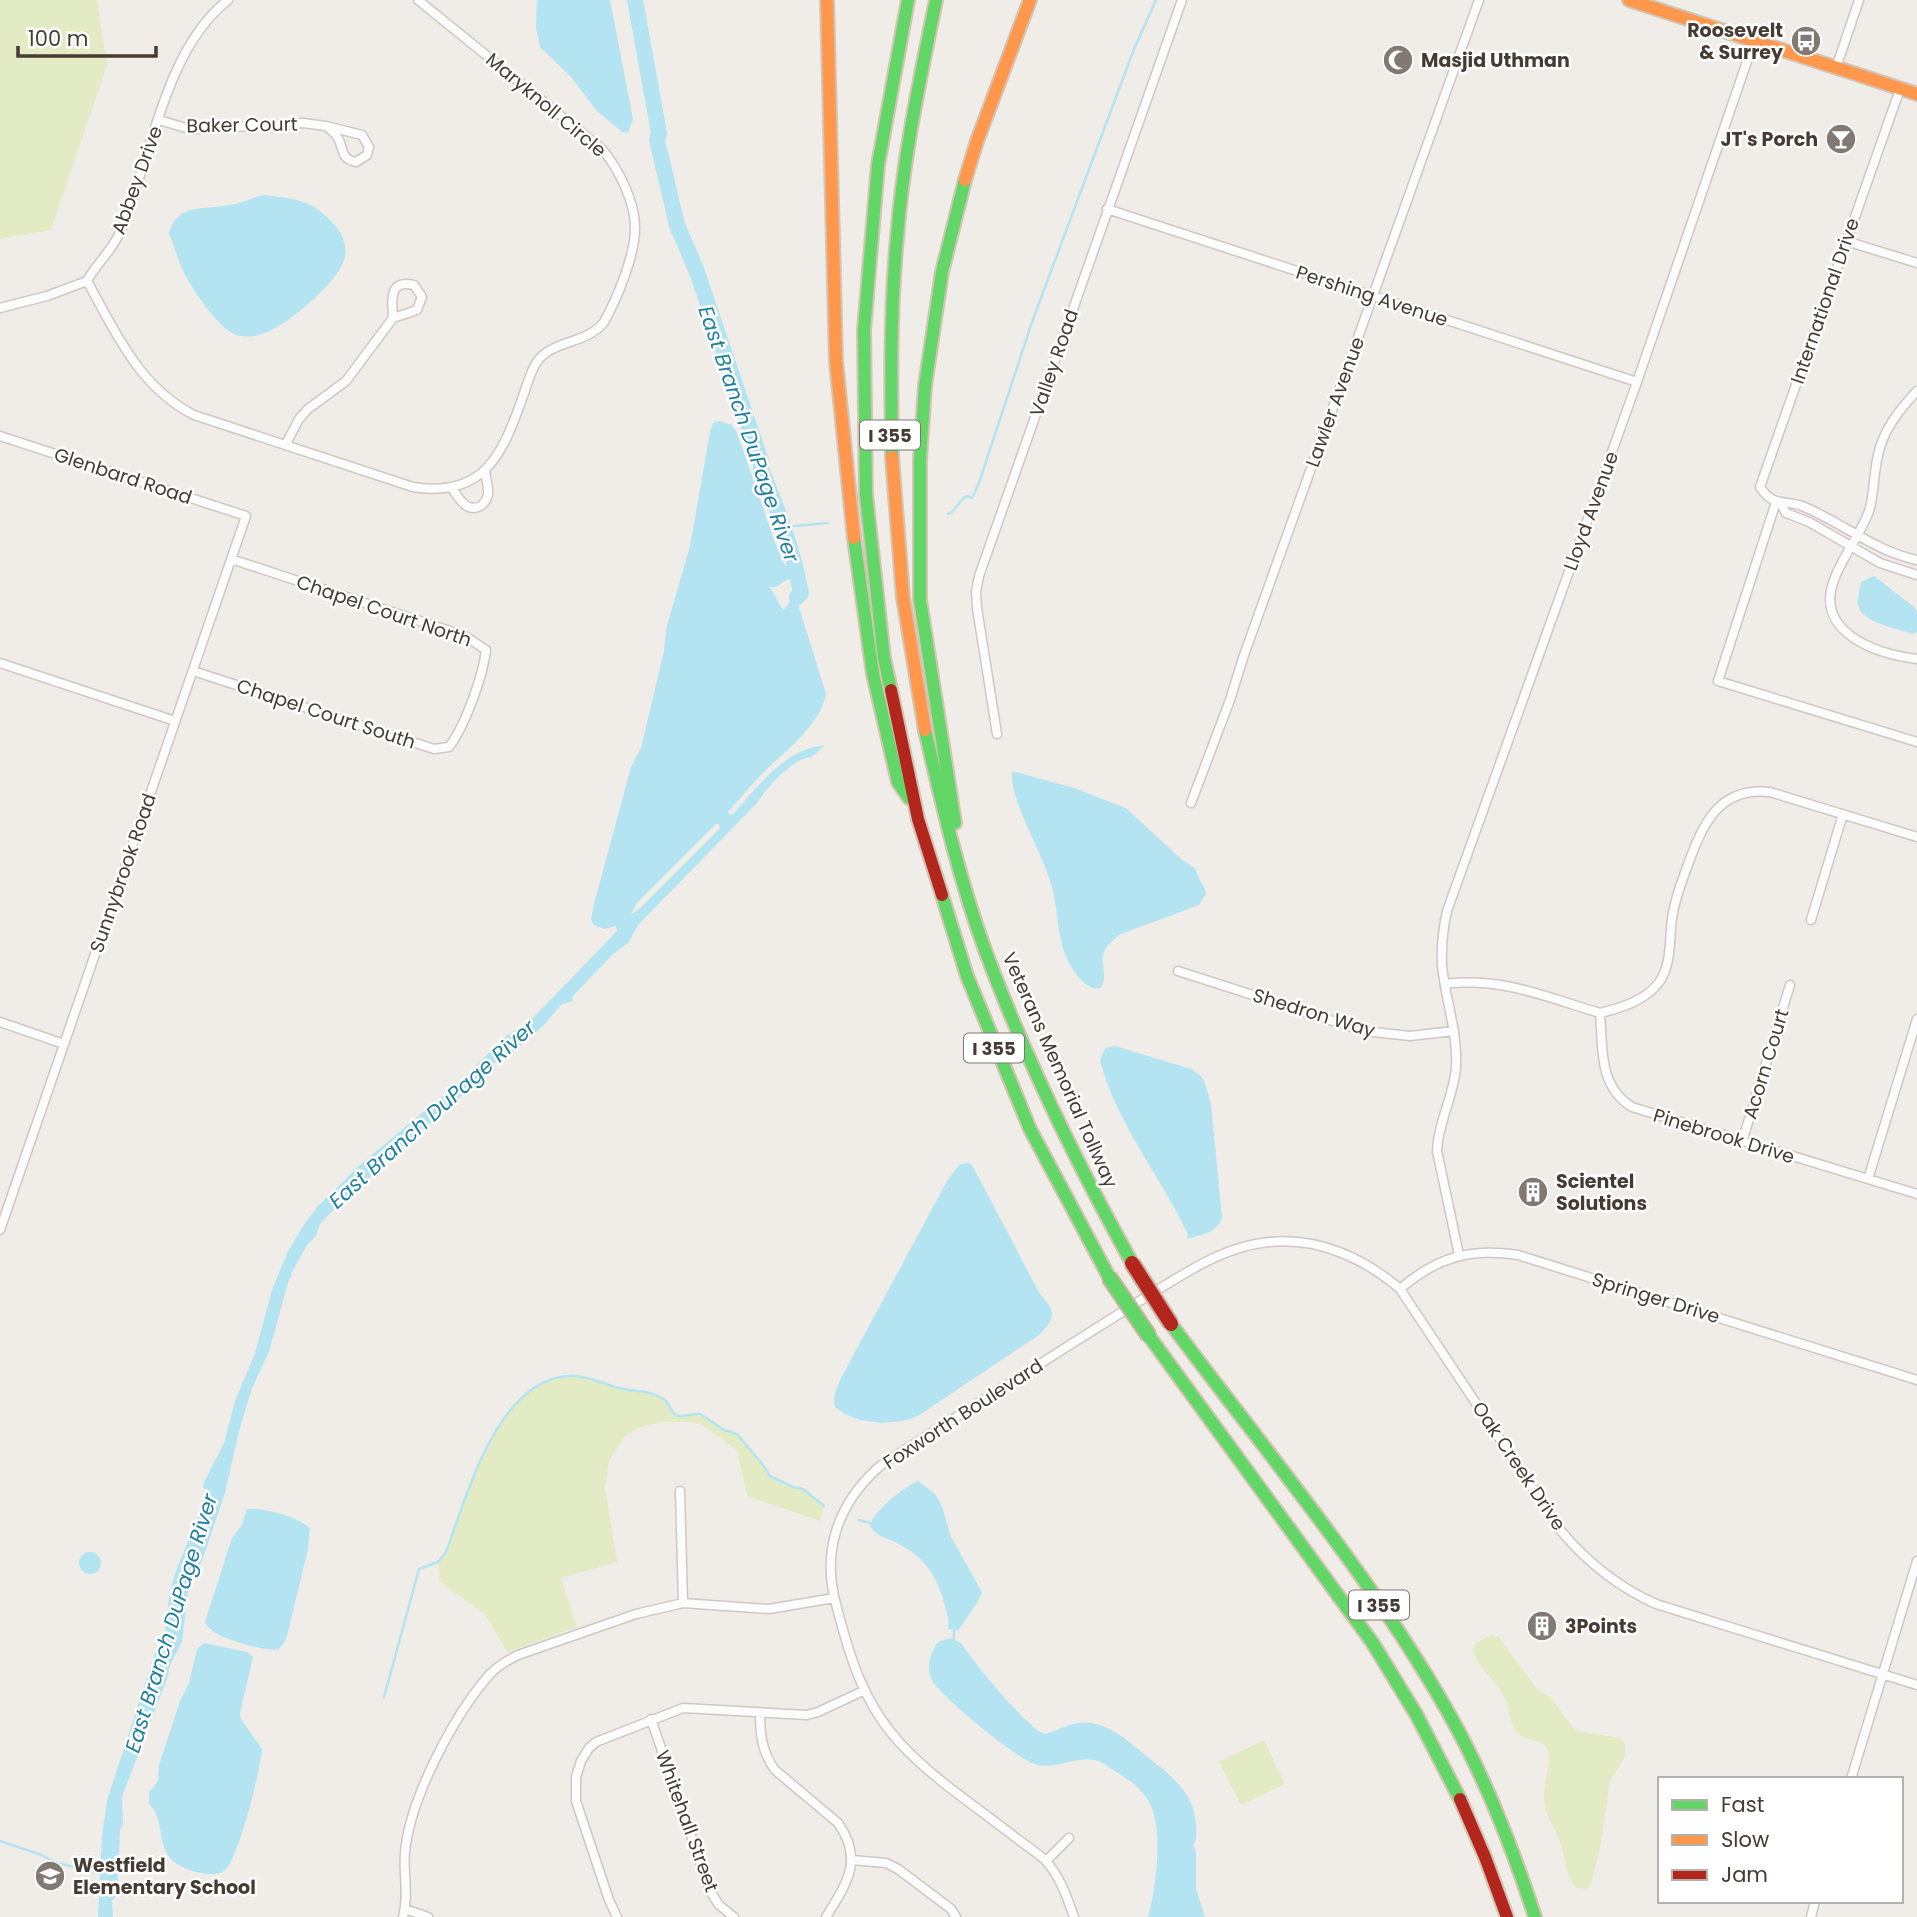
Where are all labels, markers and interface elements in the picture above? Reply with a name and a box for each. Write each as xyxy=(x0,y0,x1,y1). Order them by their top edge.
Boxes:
scale bar xyxy=(18,14,156,58)
place label: Roosevelt & Surrey xyxy=(1687,17,1784,66)
text: 100 m xyxy=(28,24,88,53)
bus stop icon: Roosevelt & Surrey xyxy=(1789,24,1823,58)
mosque icon: Masjid Uthman xyxy=(1381,43,1415,77)
street label: Maryknoll Circle xyxy=(480,46,612,164)
place label: Masjid Uthman xyxy=(1421,47,1570,74)
street label: Baker Court xyxy=(186,111,298,139)
street label: Abbey Drive xyxy=(105,122,169,238)
bar icon: JT's Porch xyxy=(1824,122,1858,156)
place label: JT's Porch xyxy=(1721,126,1818,153)
street label: International Drive xyxy=(1784,214,1866,388)
street label: Pershing Avenue xyxy=(1293,259,1451,333)
water label: East Branch DuPage River xyxy=(691,302,807,567)
street label: Valley Road xyxy=(1023,306,1085,420)
street label: Lawler Avenue xyxy=(1299,333,1371,471)
road number: I 355 xyxy=(860,421,920,450)
street label: Glenbard Road xyxy=(51,441,195,511)
street label: Lloyd Avenue xyxy=(1557,448,1625,574)
street label: Chapel Court North xyxy=(293,568,475,654)
street label: Chapel Court South xyxy=(233,672,419,756)
street label: Sunnybrook Road xyxy=(83,790,163,956)
street label: Veterans Memorial Tollway xyxy=(996,948,1124,1192)
street label: Shedron Way xyxy=(1250,982,1379,1044)
street label: Acorn Court xyxy=(1736,1006,1796,1122)
water label: East Branch DuPage River xyxy=(322,1012,543,1215)
road number: I 355 xyxy=(964,1034,1024,1063)
street label: Pinebrook Drive xyxy=(1650,1102,1798,1170)
place label: Scientel Solutions xyxy=(1556,1168,1647,1217)
building icon: Scientel Solutions xyxy=(1516,1175,1550,1209)
street label: Springer Drive xyxy=(1589,1266,1723,1330)
street label: Foxworth Boulevard xyxy=(878,1352,1048,1476)
street label: Oak Creek Drive xyxy=(1466,1396,1572,1536)
water label: East Branch DuPage River xyxy=(118,1489,225,1756)
road number: I 355 xyxy=(1349,1590,1409,1620)
building icon: 3Points xyxy=(1525,1609,1559,1643)
place label: 3Points xyxy=(1565,1613,1637,1640)
street label: Whitehall Street xyxy=(649,1746,725,1896)
legend xyxy=(1658,1777,1903,1903)
text: Fast xyxy=(1721,1790,1764,1819)
text: Slow xyxy=(1721,1825,1769,1854)
place label: Westfield Elementary School xyxy=(73,1852,256,1901)
school or university icon: Westfield Elementary School xyxy=(33,1859,67,1893)
text: Jam xyxy=(1721,1860,1768,1889)

